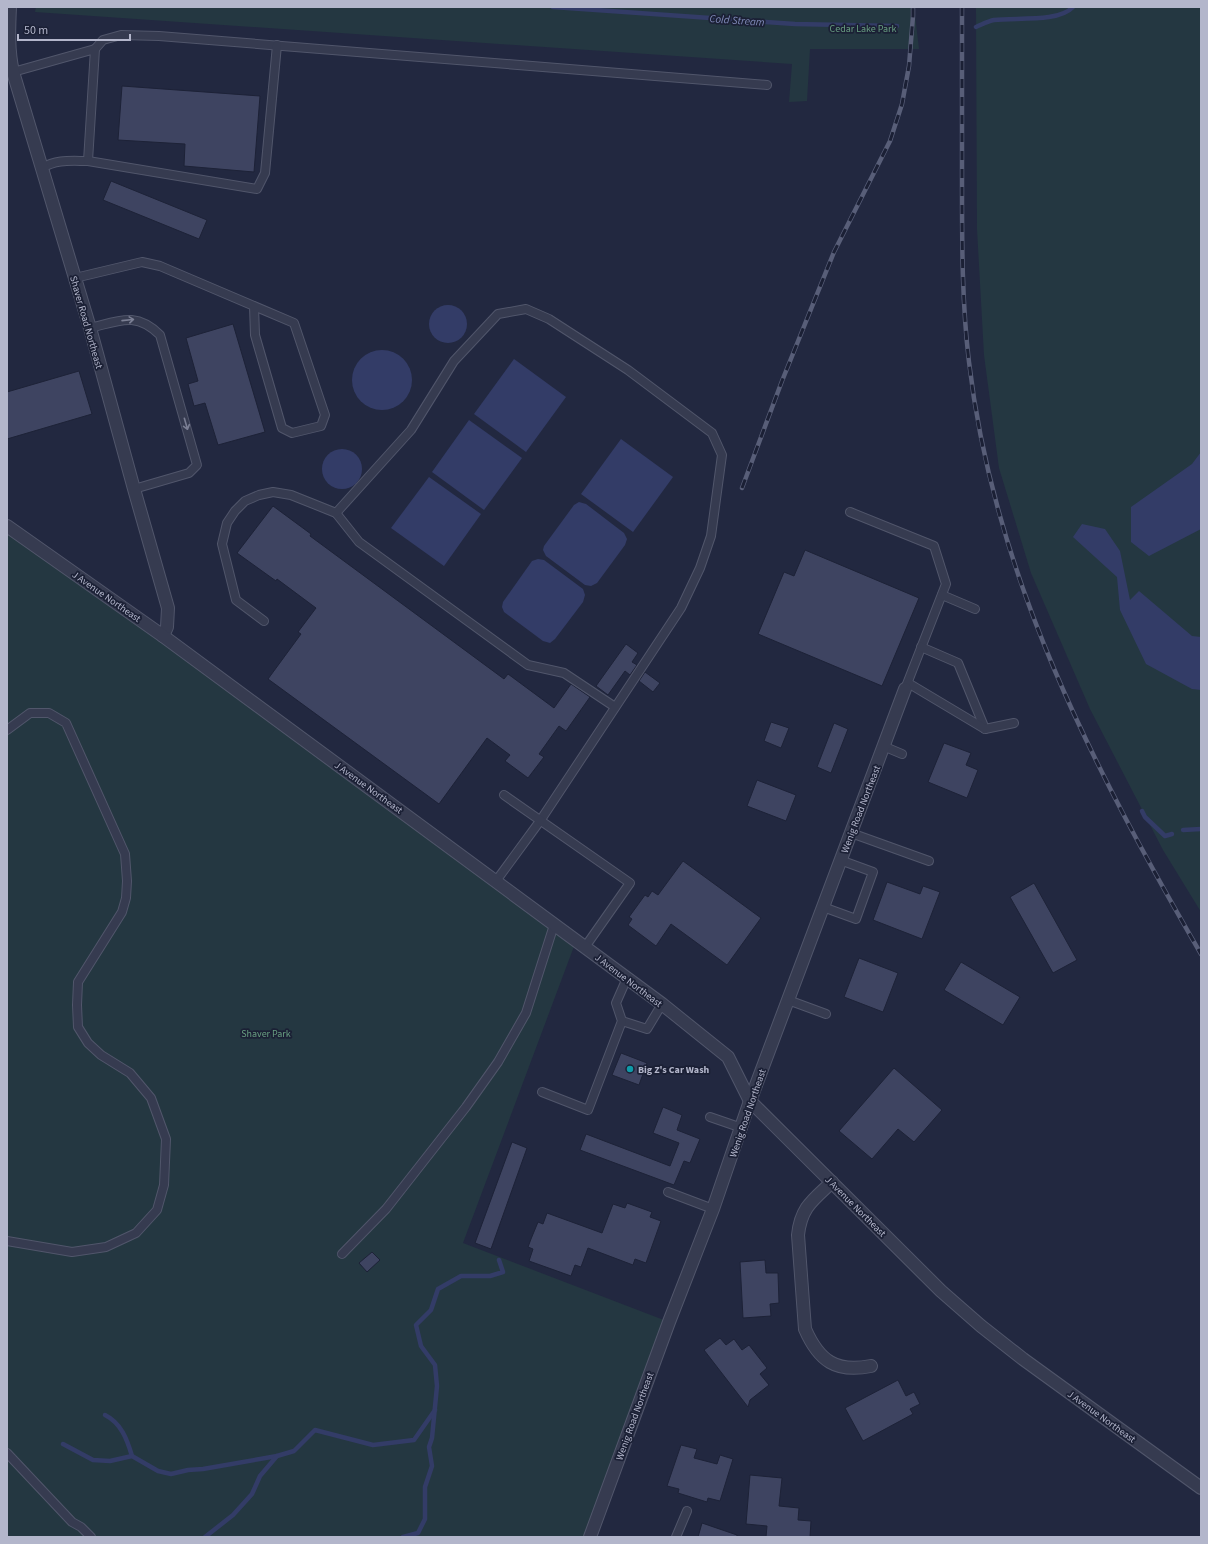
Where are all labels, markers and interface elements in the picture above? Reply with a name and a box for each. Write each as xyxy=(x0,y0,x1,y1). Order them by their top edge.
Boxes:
water label: Cold Stream xyxy=(709,11,765,30)
scale bar xyxy=(18,16,130,42)
text: 50 m xyxy=(24,22,48,39)
park label: Cedar Lake Park xyxy=(829,22,897,36)
street label: Shaver Road Northeast xyxy=(66,274,106,371)
one-way arrow xyxy=(121,316,134,324)
one-way arrow xyxy=(182,417,190,430)
street label: J Avenue Northeast xyxy=(69,568,144,626)
street label: J Avenue Northeast xyxy=(332,758,406,818)
street label: Wenig Road Northeast xyxy=(838,763,884,855)
street label: J Avenue Northeast xyxy=(592,951,665,1011)
park label: Shaver Park xyxy=(241,1027,291,1041)
place label: Big Z's Car Wash xyxy=(638,1063,710,1077)
marker: Big Z's Car Wash xyxy=(625,1064,635,1074)
street label: Wenig Road Northeast xyxy=(726,1067,770,1159)
street label: J Avenue Northeast xyxy=(822,1173,889,1241)
street label: Wenig Road Northeast xyxy=(613,1370,658,1462)
street label: J Avenue Northeast xyxy=(1065,1387,1139,1447)

